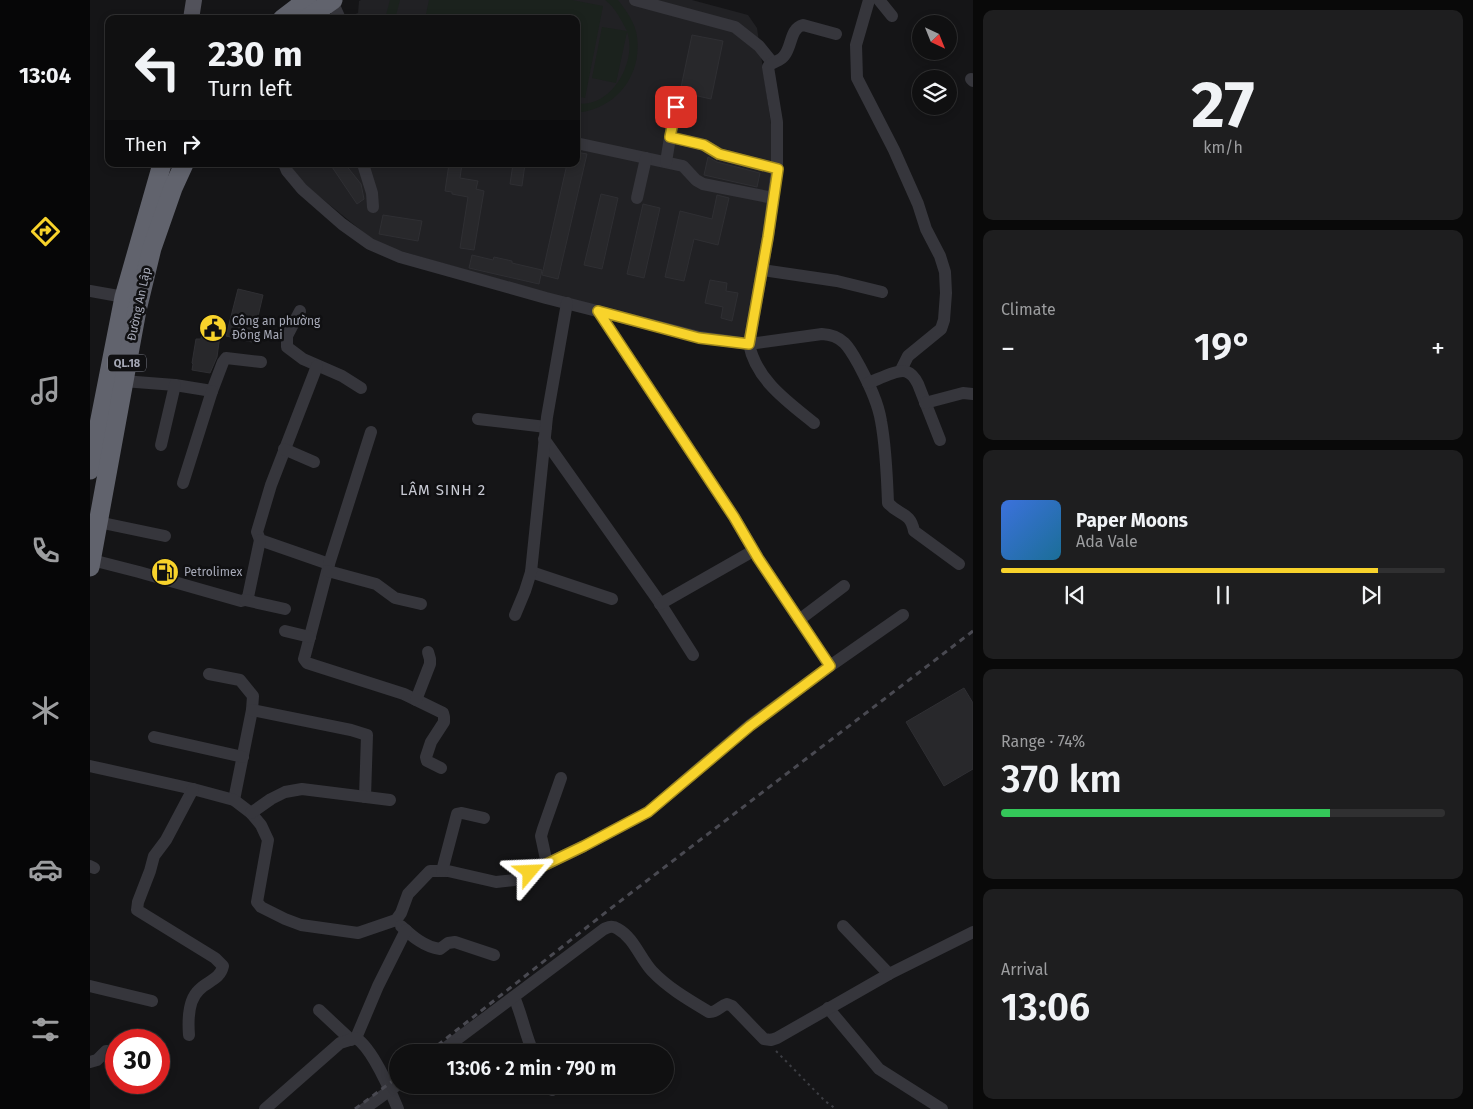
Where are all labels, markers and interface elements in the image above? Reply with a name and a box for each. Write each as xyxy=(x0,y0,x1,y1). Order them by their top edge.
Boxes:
north arrow xyxy=(912,15,958,60)
map controls xyxy=(912,15,957,115)
text: 230 m xyxy=(208,33,302,75)
icon: left xyxy=(125,35,190,100)
text: 13:04 xyxy=(19,62,71,89)
text: 27 xyxy=(1191,66,1255,144)
button: layers xyxy=(912,70,957,115)
text: Turn left xyxy=(208,75,292,102)
pin xyxy=(655,86,697,128)
icon: arrive xyxy=(662,93,690,121)
icon: right xyxy=(177,130,205,158)
text: Then xyxy=(125,133,167,156)
text: km/h xyxy=(1203,138,1243,157)
icon: directions xyxy=(28,214,63,249)
street label: Đường An Lập xyxy=(124,266,154,342)
text: Climate xyxy=(1001,300,1056,319)
public building icon: Công an phường Đông Mai xyxy=(198,313,228,343)
place label: Công an phường Đông Mai xyxy=(232,314,321,342)
text: 19° xyxy=(1194,324,1252,370)
text: − xyxy=(1001,332,1015,365)
text: + xyxy=(1431,332,1445,365)
road number: QL.18 xyxy=(108,354,146,372)
icon: music xyxy=(28,373,63,408)
district label: LÂM SINH 2 xyxy=(400,481,486,499)
text: Paper Moons xyxy=(1076,509,1188,532)
text: Ada Vale xyxy=(1076,532,1138,551)
icon: phone xyxy=(28,533,63,568)
fuel station icon: Petrolimex xyxy=(150,557,180,587)
place label: Petrolimex xyxy=(184,565,242,579)
icon: previous xyxy=(1061,581,1089,609)
icon: pause xyxy=(1209,581,1237,609)
icon: next xyxy=(1357,581,1385,609)
icon: climate xyxy=(28,693,63,728)
text: Range · 74% xyxy=(1001,732,1085,751)
text: 370 km xyxy=(1001,756,1122,802)
position arrow xyxy=(503,845,555,897)
icon: car xyxy=(28,852,63,887)
text: Arrival xyxy=(1001,960,1048,979)
text: 13:06 xyxy=(1001,984,1090,1030)
icon: filters xyxy=(28,1012,63,1047)
speed limit sign: 30 xyxy=(105,1029,170,1094)
text: 13:06 · 2 min · 790 m xyxy=(447,1057,616,1080)

